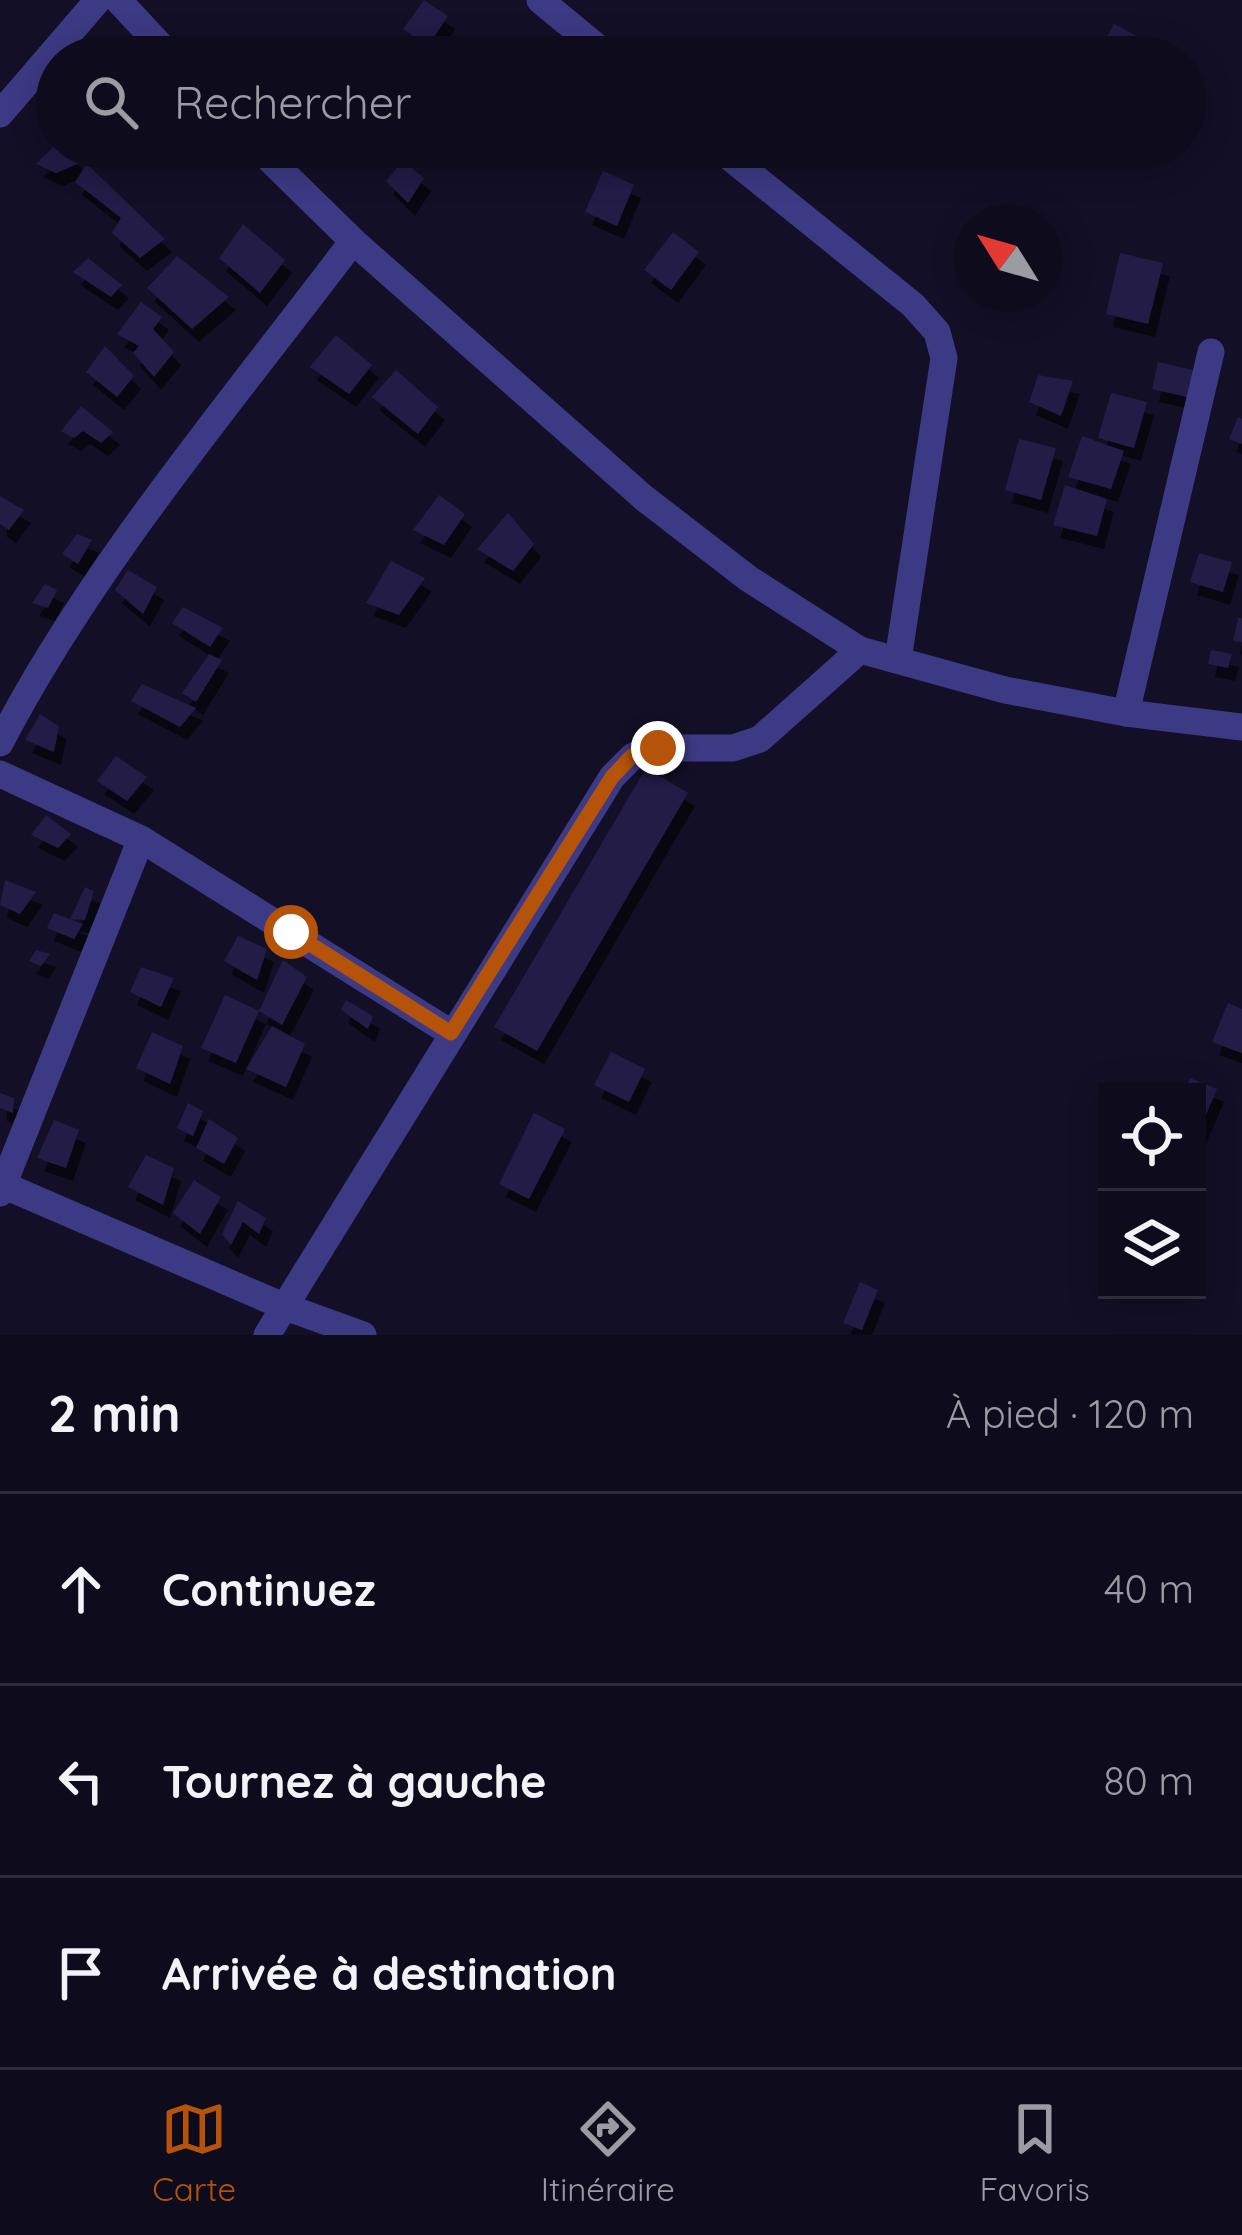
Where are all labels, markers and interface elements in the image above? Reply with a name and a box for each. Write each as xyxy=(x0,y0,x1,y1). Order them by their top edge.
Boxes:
search box xyxy=(36,36,1206,168)
icon: search xyxy=(78,69,144,135)
text: Rechercher xyxy=(174,74,412,130)
north arrow xyxy=(954,204,1062,312)
route end xyxy=(631,721,685,775)
route start xyxy=(264,905,318,959)
map controls xyxy=(1098,1083,1206,1299)
button: locate xyxy=(1098,1083,1206,1191)
button: layers xyxy=(1098,1191,1206,1299)
text: 2 min xyxy=(48,1381,181,1445)
text: À pied · 120 m xyxy=(946,1389,1194,1438)
icon: ahead xyxy=(48,1556,114,1622)
text: Continuez xyxy=(162,1561,376,1617)
text: 40 m xyxy=(1104,1564,1194,1613)
icon: left xyxy=(48,1748,114,1814)
text: Tournez à gauche xyxy=(162,1753,546,1809)
text: 80 m xyxy=(1104,1756,1194,1805)
icon: arrive xyxy=(48,1940,114,2006)
text: Arrivée à destination xyxy=(162,1945,617,2001)
tab: Carte xyxy=(152,2096,236,2209)
tab: Itinéraire xyxy=(541,2096,675,2209)
tab: Favoris xyxy=(980,2096,1090,2209)

